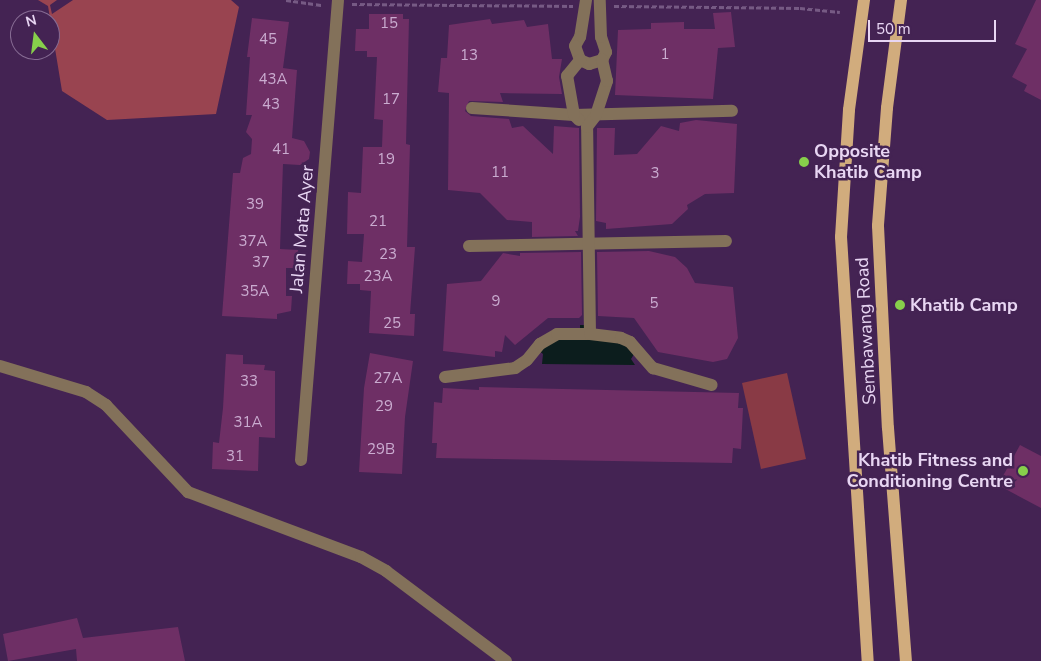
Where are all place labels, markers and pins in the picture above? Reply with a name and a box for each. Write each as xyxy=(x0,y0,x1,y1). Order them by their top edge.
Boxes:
place label: Opposite Khatib Camp xyxy=(814,141,922,183)
marker: Opposite Khatib Camp xyxy=(798,156,810,168)
place label: Khatib Camp xyxy=(910,294,1018,316)
marker: Khatib Camp xyxy=(894,299,906,311)
place label: Khatib Fitness and Conditioning Centre xyxy=(846,450,1013,492)
marker: Khatib Fitness and Conditioning Centre xyxy=(1017,465,1029,477)

